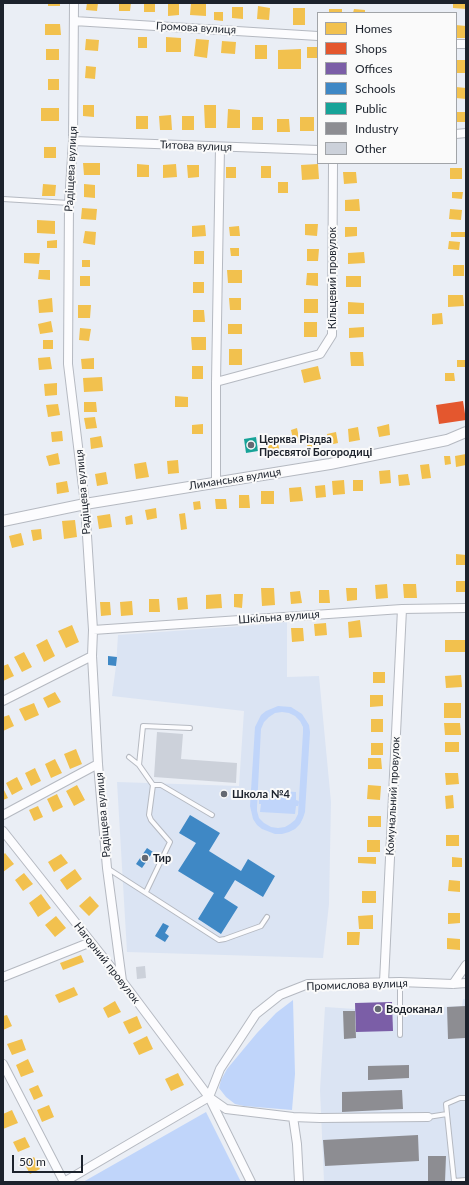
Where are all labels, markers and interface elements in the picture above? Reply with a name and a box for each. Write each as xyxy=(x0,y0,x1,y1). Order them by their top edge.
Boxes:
legend xyxy=(317,12,457,164)
street label: Громова вулиця xyxy=(156,19,236,37)
text: Homes xyxy=(355,21,392,36)
text: Shops xyxy=(355,41,387,56)
text: Offices xyxy=(355,61,392,76)
text: Schools xyxy=(355,81,396,96)
text: Public xyxy=(355,101,387,116)
text: Industry xyxy=(355,121,398,136)
street label: Радіщева вулиця xyxy=(62,126,80,212)
street label: Титова вулиця xyxy=(160,138,232,154)
text: Other xyxy=(355,141,386,156)
street label: Кільцевий провулок xyxy=(325,227,339,329)
place label: Церква Різдва Пресвятої Богородиці xyxy=(259,432,372,458)
marker: Церква Різдва Пресвятої Богородиці xyxy=(246,440,256,450)
street label: Радіщева вулиця xyxy=(73,449,93,535)
street label: Лиманська вулиця xyxy=(188,465,282,493)
street label: Шкільна вулиця xyxy=(238,608,320,626)
street label: Комунальний провулок xyxy=(383,736,403,856)
street label: Радіщева вулиця xyxy=(93,772,113,858)
place label: Школа №4 xyxy=(232,787,290,801)
marker: Школа №4 xyxy=(219,789,229,799)
place label: Тир xyxy=(153,851,171,865)
marker: Тир xyxy=(140,853,150,863)
street label: Нагорний провулок xyxy=(71,920,143,1006)
street label: Промислова вулиця xyxy=(306,977,408,993)
place label: Водоканал xyxy=(386,1002,442,1016)
marker: Водоканал xyxy=(373,1004,383,1014)
scale bar xyxy=(14,1147,85,1173)
text: 50 m xyxy=(19,1154,46,1169)

